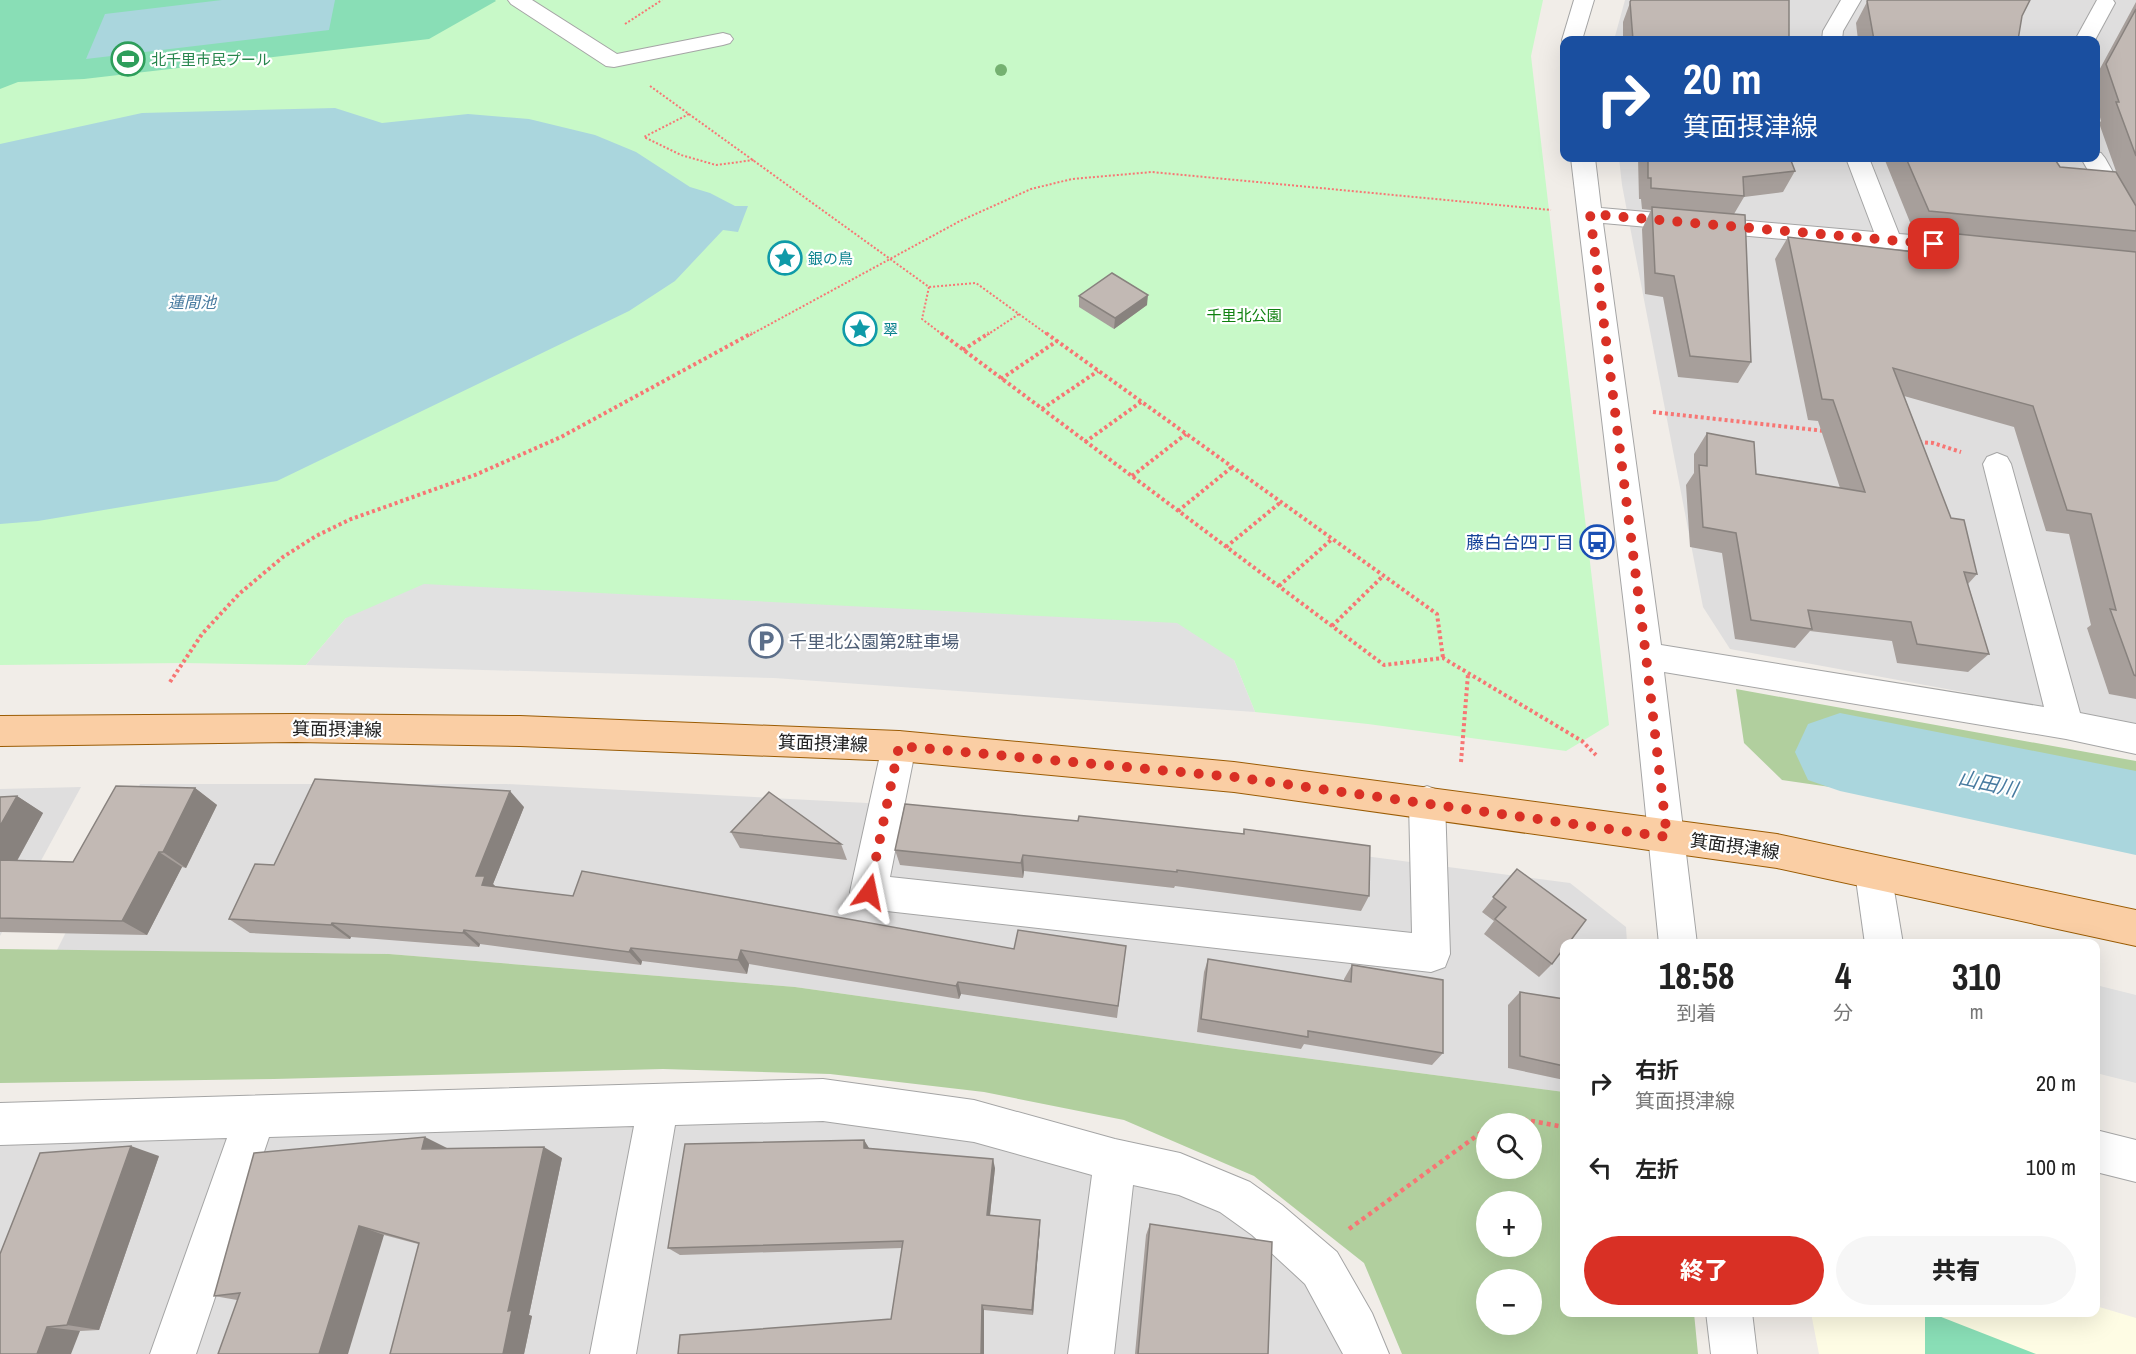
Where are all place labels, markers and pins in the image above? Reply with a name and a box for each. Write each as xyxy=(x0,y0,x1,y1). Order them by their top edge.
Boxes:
sports icon: 北千里市民プール xyxy=(110,41,146,77)
place label: 北千里市民プール xyxy=(151,49,271,70)
pin xyxy=(1908,218,1959,269)
place icon: 銀の鳥 xyxy=(767,240,803,276)
place label: 銀の鳥 xyxy=(808,248,853,269)
place icon: 翠 xyxy=(842,311,878,347)
place label: 翠 xyxy=(883,319,898,340)
bus stop icon: 藤白台四丁目 xyxy=(1579,524,1615,560)
place label: 藤白台四丁目 xyxy=(1466,530,1574,555)
parking icon: 千里北公園第2駐車場 xyxy=(748,623,784,659)
place label: 千里北公園第2駐車場 xyxy=(789,629,959,654)

